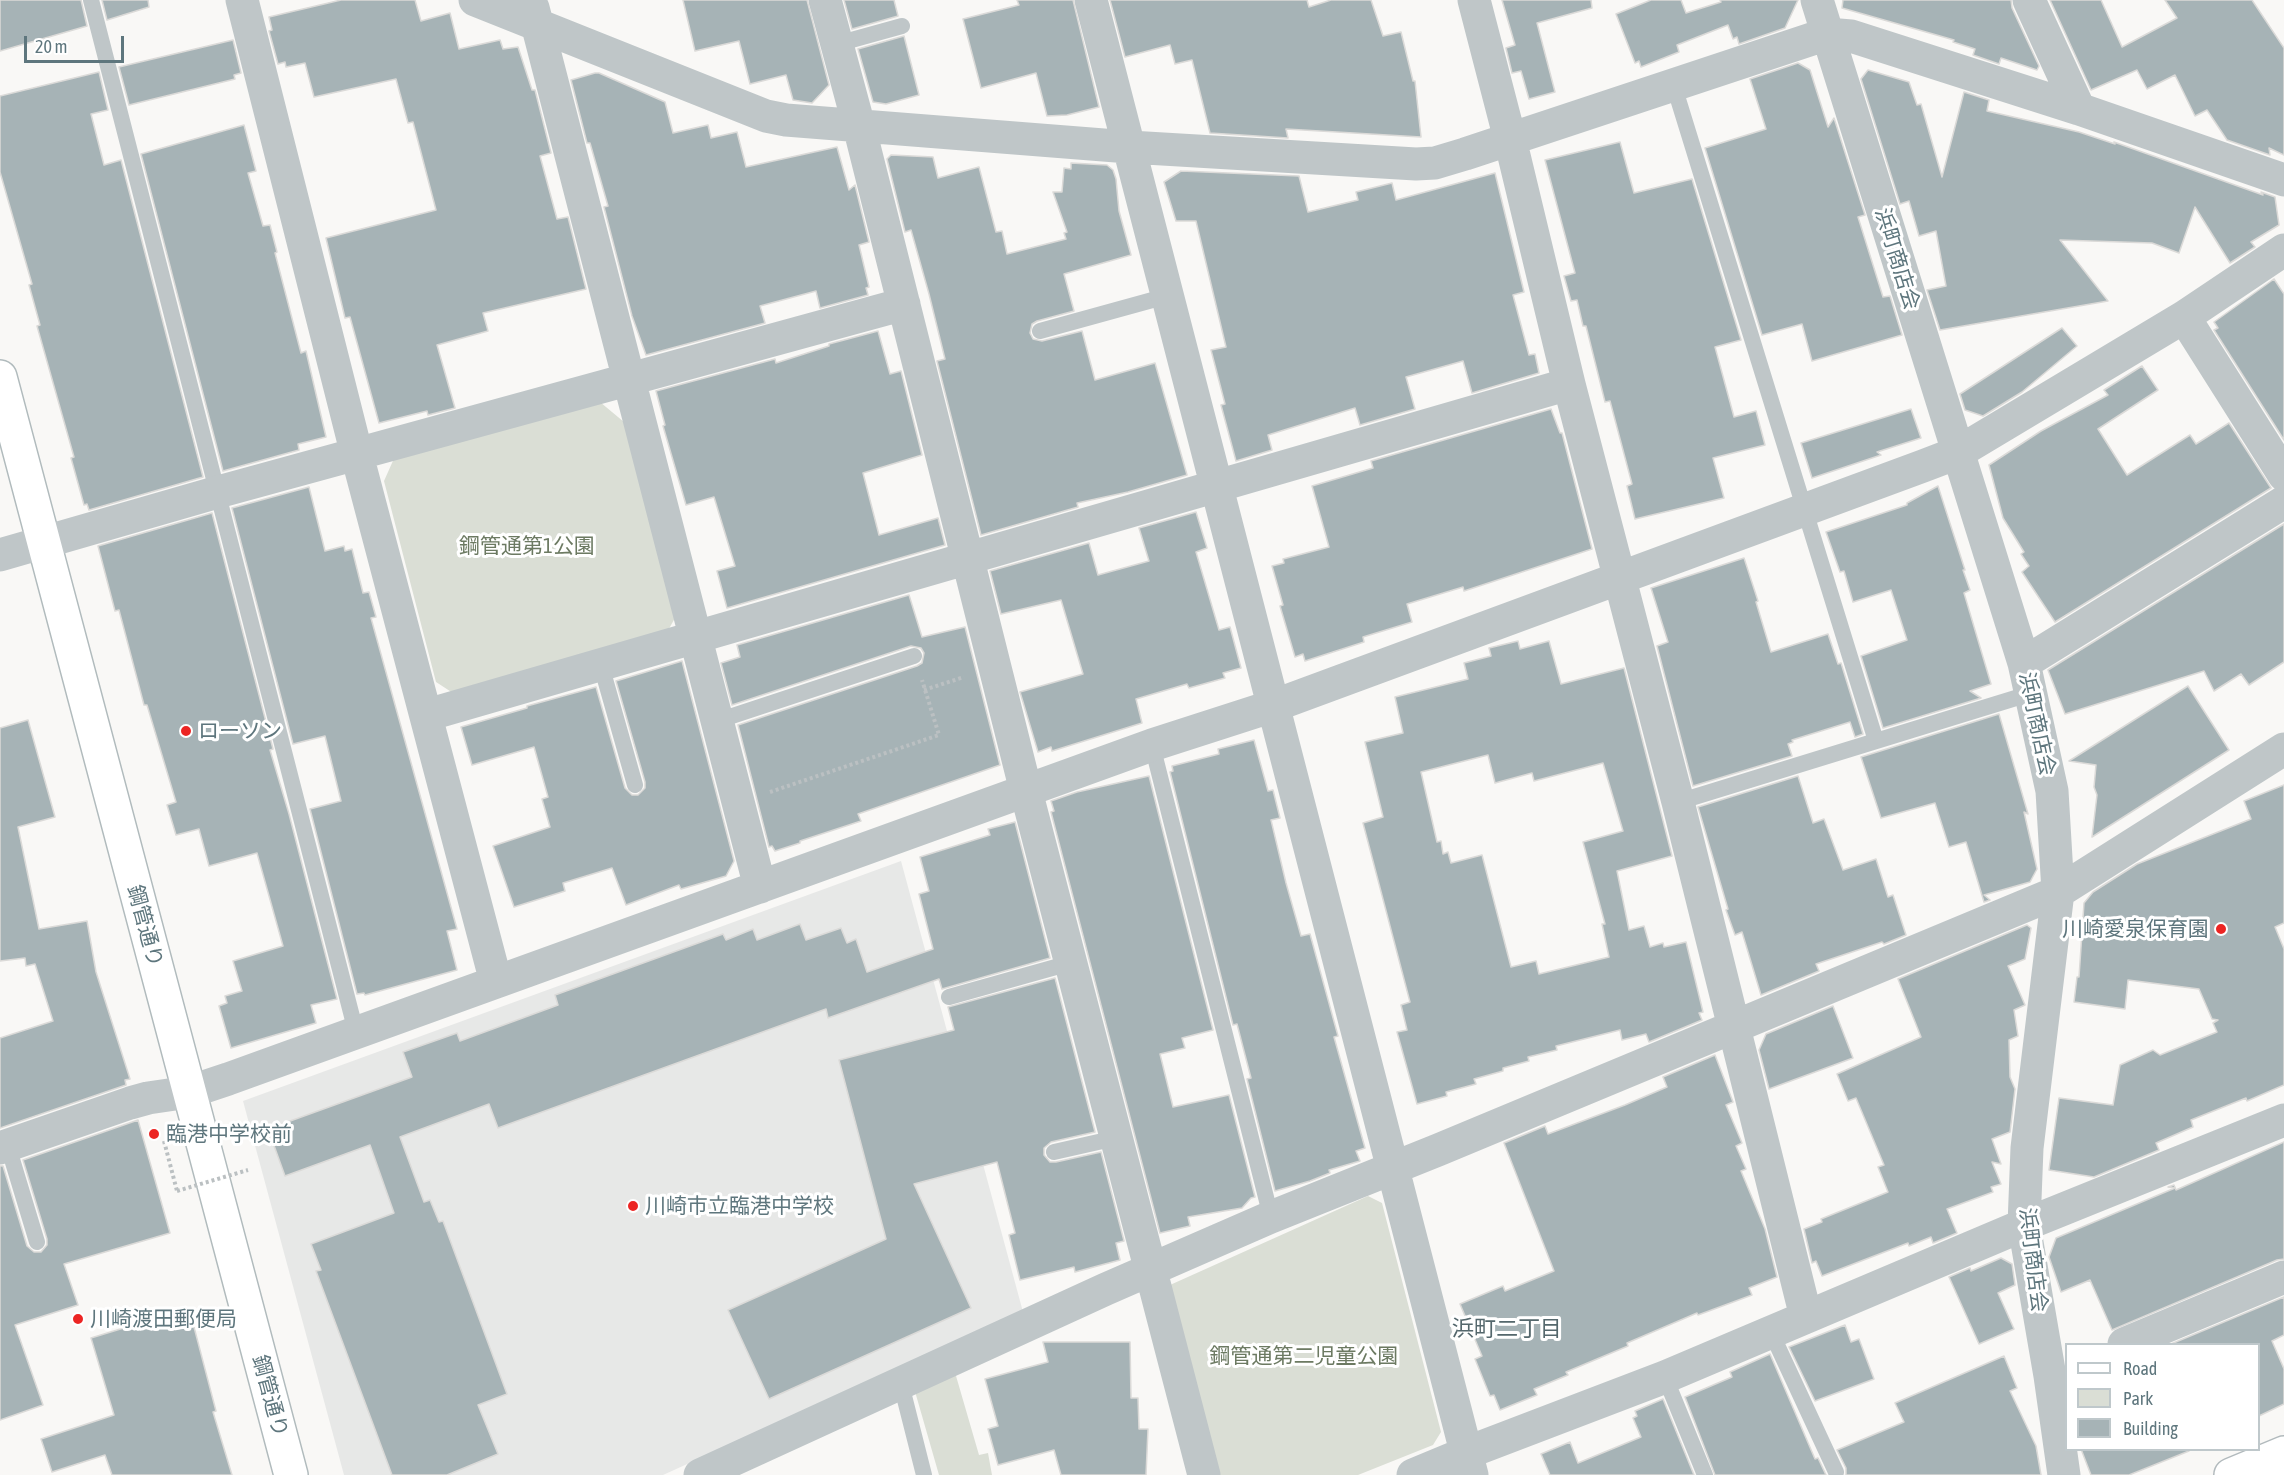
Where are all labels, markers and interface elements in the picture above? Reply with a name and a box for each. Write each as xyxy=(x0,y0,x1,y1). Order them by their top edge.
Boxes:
scale bar xyxy=(27,24,128,62)
text: 20 m xyxy=(35,36,67,57)
street label: 浜町商店会 xyxy=(1870,205,1924,313)
park label: 鋼管通第1公園 xyxy=(459,533,595,559)
street label: 浜町商店会 xyxy=(2014,670,2060,778)
place label: ローソン xyxy=(198,718,282,744)
marker: ローソン xyxy=(179,724,193,738)
street label: 鋼管通り xyxy=(122,882,168,970)
place label: 川崎愛泉保育園 xyxy=(2062,916,2209,942)
marker: 川崎愛泉保育園 xyxy=(2214,922,2228,936)
place label: 臨港中学校前 xyxy=(166,1121,292,1147)
marker: 臨港中学校前 xyxy=(147,1127,161,1141)
place label: 川崎市立臨港中学校 xyxy=(645,1193,834,1219)
marker: 川崎市立臨港中学校 xyxy=(626,1199,640,1213)
street label: 浜町商店会 xyxy=(2014,1206,2052,1314)
place label: 川崎渡田郵便局 xyxy=(90,1306,237,1332)
marker: 川崎渡田郵便局 xyxy=(71,1312,85,1326)
district label: 浜町二丁目 xyxy=(1452,1316,1562,1342)
park label: 鋼管通第二児童公園 xyxy=(1210,1343,1398,1369)
legend xyxy=(2065,1343,2260,1451)
street label: 鋼管通り xyxy=(247,1352,293,1440)
text: Road xyxy=(2123,1358,2157,1379)
text: Park xyxy=(2123,1388,2153,1409)
text: Building xyxy=(2123,1418,2178,1439)

